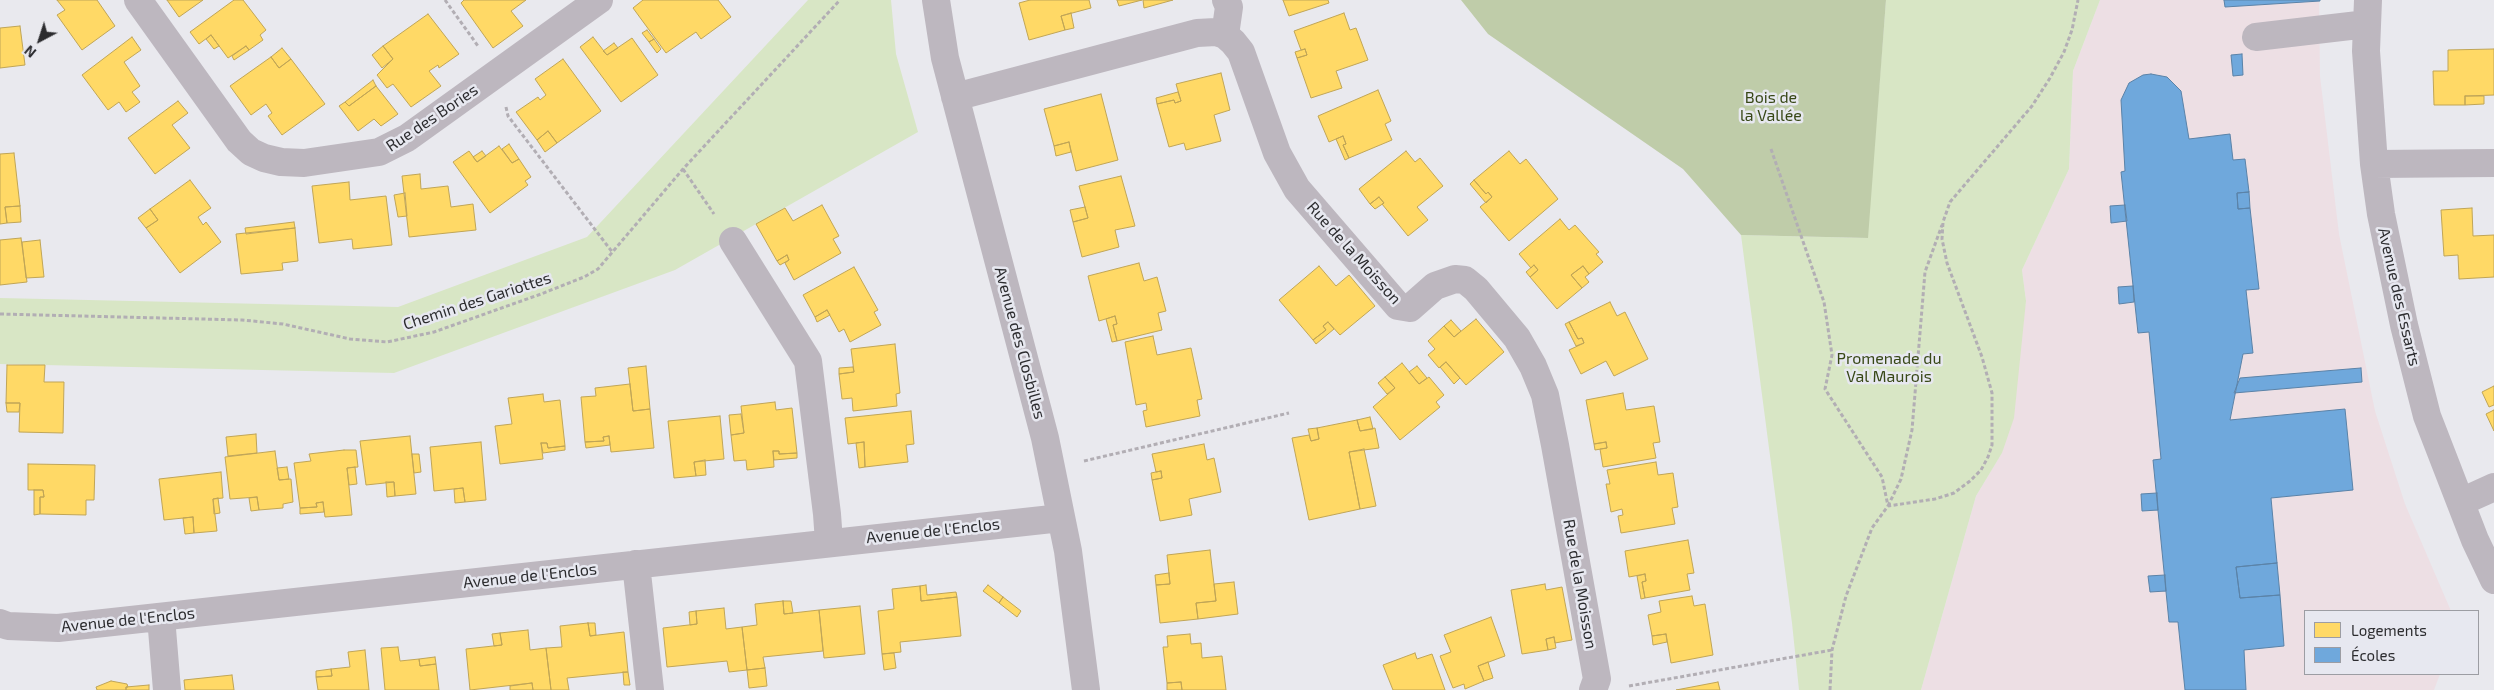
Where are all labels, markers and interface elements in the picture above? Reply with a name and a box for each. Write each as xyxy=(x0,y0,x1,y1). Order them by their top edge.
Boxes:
north arrow xyxy=(15,15,65,65)
text: N xyxy=(21,42,39,62)
street label: Rue des Bories xyxy=(382,80,482,156)
park label: Bois de la Vallée xyxy=(1740,88,1802,126)
street label: Rue de la Moisson xyxy=(1303,198,1405,308)
street label: Avenue des Essarts xyxy=(2374,226,2424,368)
street label: Avenue des Closbilles xyxy=(990,265,1050,421)
street label: Chemin des Gariottes xyxy=(401,268,553,334)
park label: Promenade du Val Maurois xyxy=(1836,349,1942,387)
street label: Avenue de l'Enclos xyxy=(865,514,1001,548)
street label: Rue de la Moisson xyxy=(1559,518,1601,650)
street label: Avenue de l'Enclos xyxy=(462,559,598,593)
street label: Avenue de l'Enclos xyxy=(60,603,196,637)
legend xyxy=(2304,610,2479,675)
text: Logements xyxy=(2351,621,2427,639)
text: Écoles xyxy=(2351,646,2395,664)

